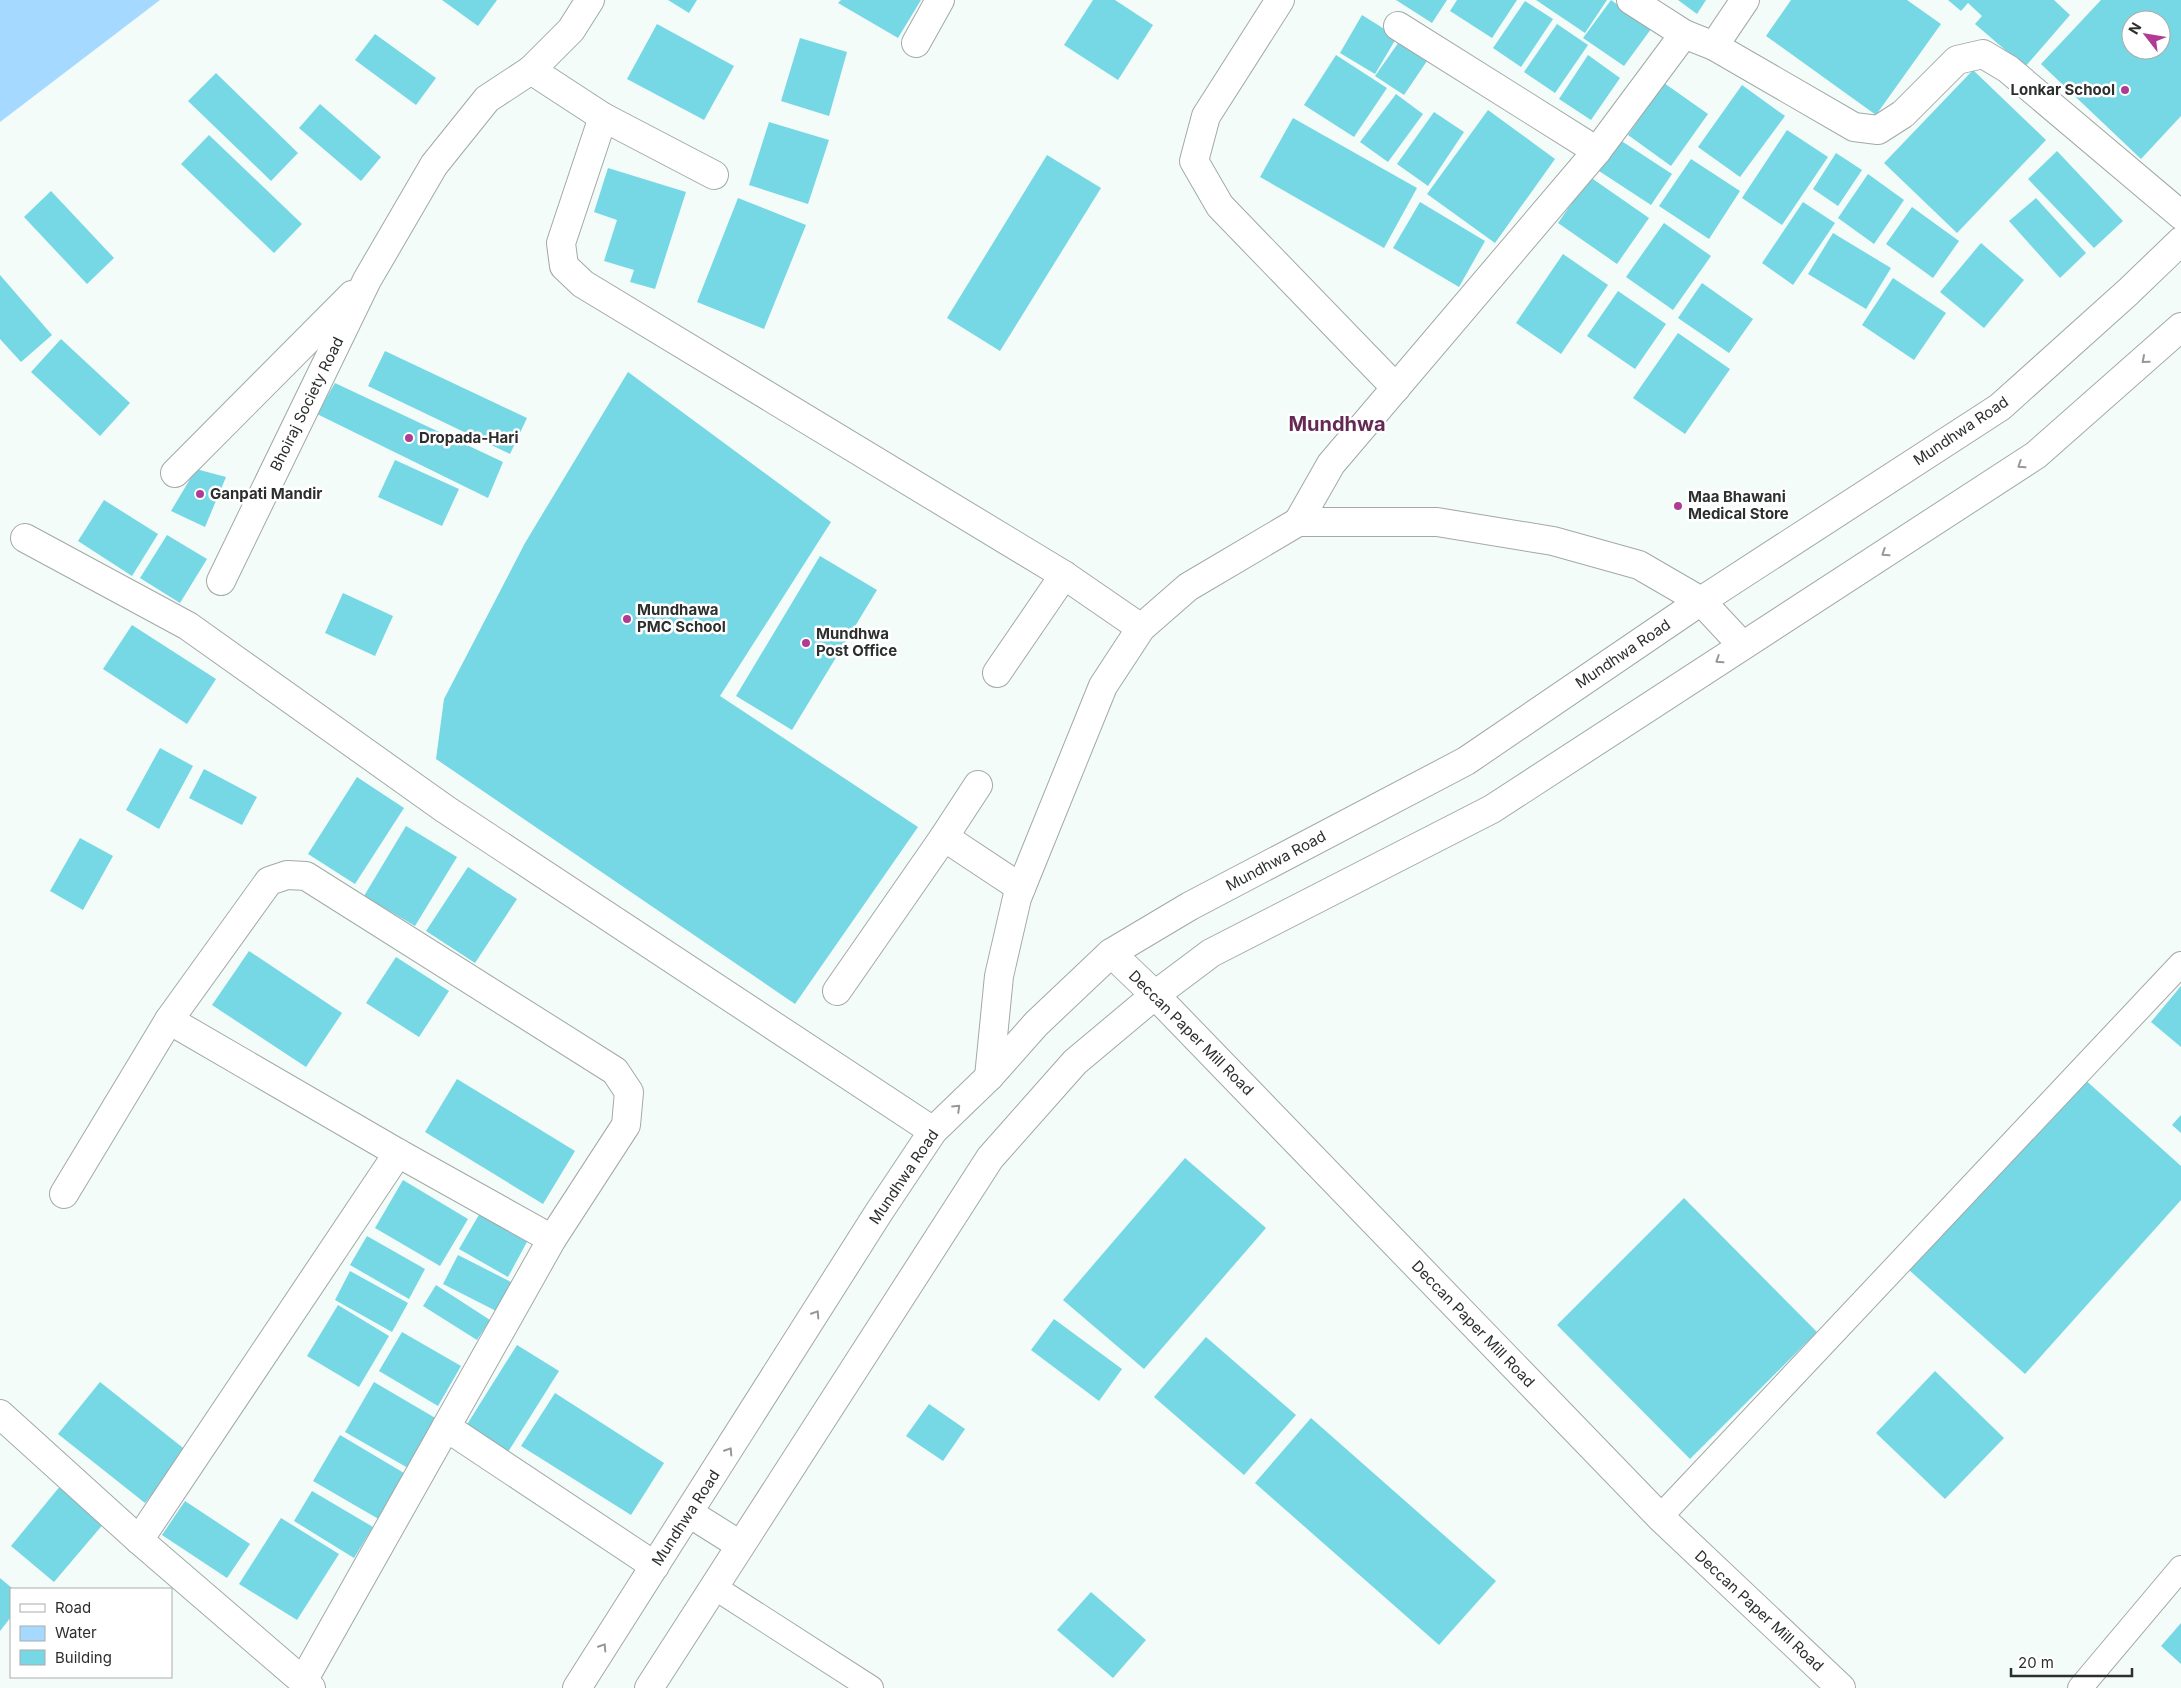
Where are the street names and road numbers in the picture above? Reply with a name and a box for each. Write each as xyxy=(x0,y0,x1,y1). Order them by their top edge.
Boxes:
street label: Bhoiraj Society Road xyxy=(266,334,347,474)
street label: Mundhwa Road xyxy=(1910,392,2012,469)
street label: Mundhwa Road xyxy=(1572,615,1674,692)
street label: Mundhwa Road xyxy=(1223,826,1329,895)
street label: Deccan Paper Mill Road xyxy=(1125,966,1258,1099)
street label: Mundhwa Road xyxy=(865,1126,942,1228)
street label: Deccan Paper Mill Road xyxy=(1408,1256,1539,1391)
street label: Mundhwa Road xyxy=(648,1466,724,1569)
street label: Deccan Paper Mill Road xyxy=(1691,1546,1828,1675)

